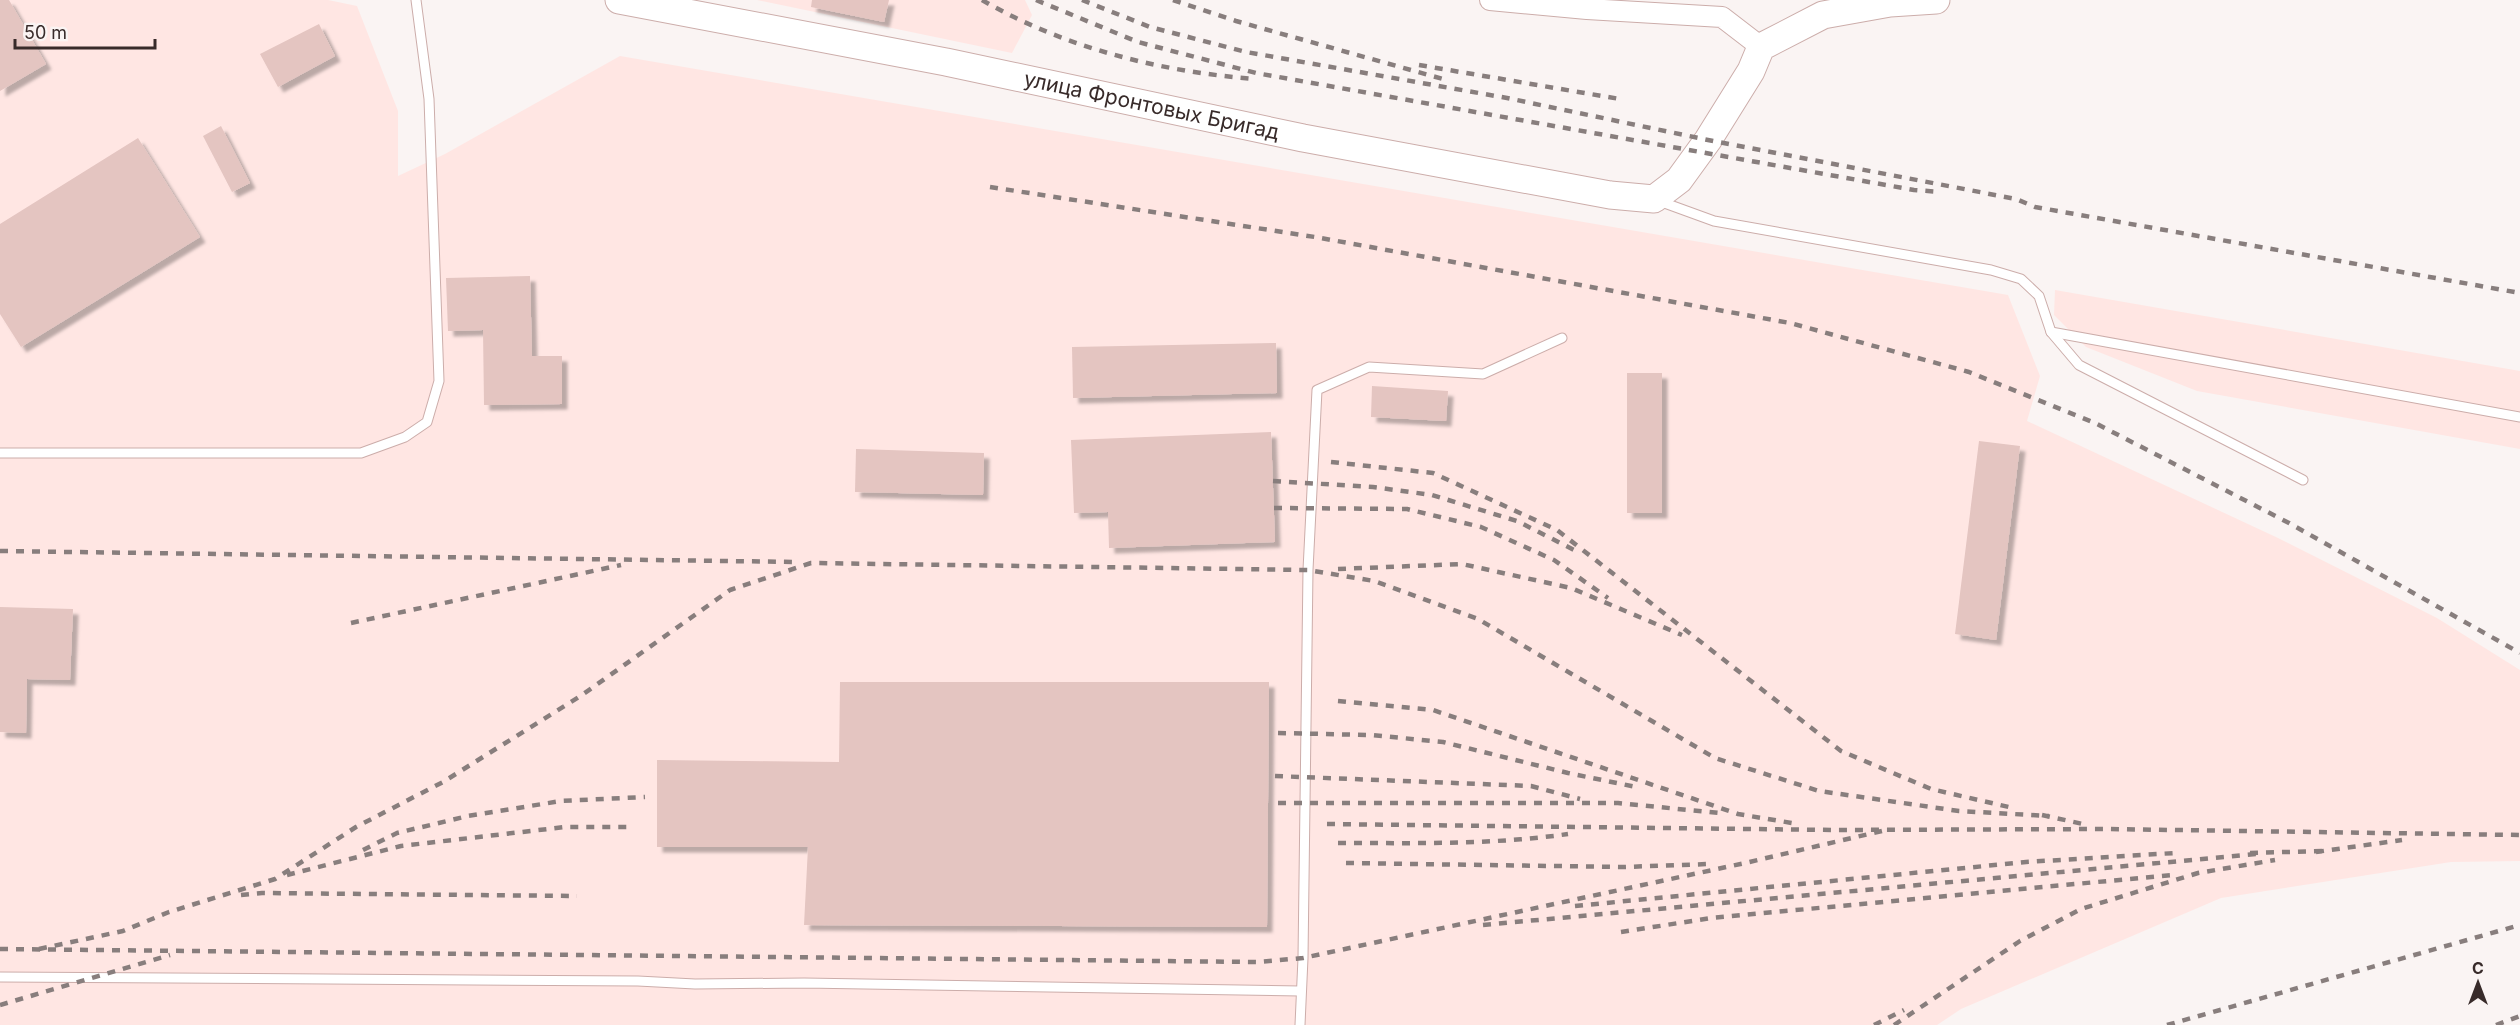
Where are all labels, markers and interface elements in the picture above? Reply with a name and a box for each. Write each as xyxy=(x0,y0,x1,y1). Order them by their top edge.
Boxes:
scale bar xyxy=(15,12,154,50)
text: 50 m xyxy=(24,22,67,43)
street label: улица Фронтовых Бригад xyxy=(1022,66,1282,145)
north arrow xyxy=(2448,953,2508,1013)
text: С xyxy=(2472,958,2484,978)

